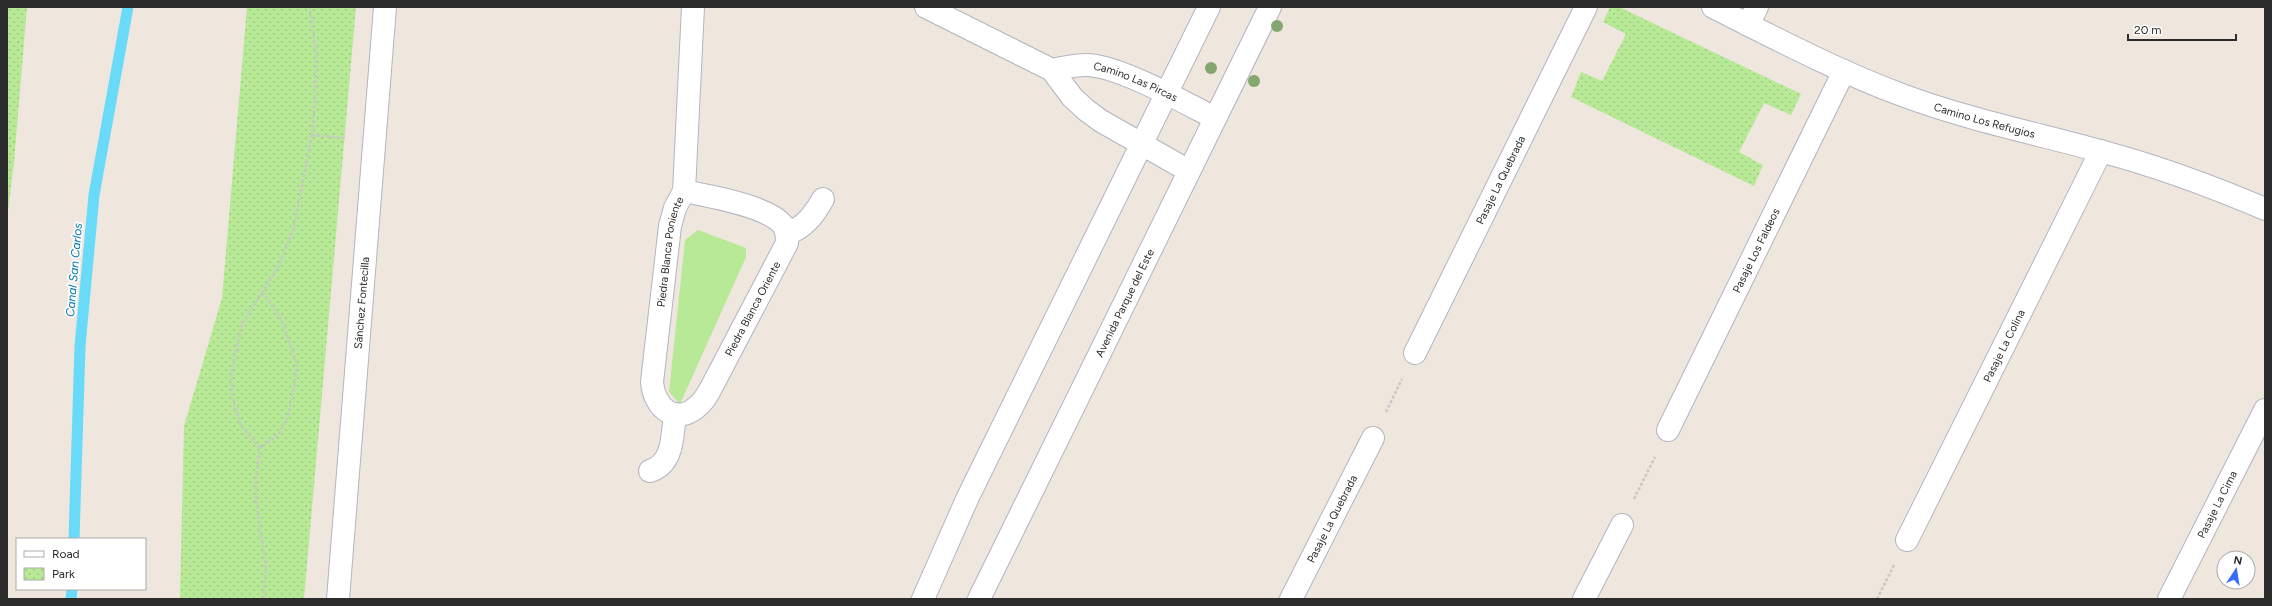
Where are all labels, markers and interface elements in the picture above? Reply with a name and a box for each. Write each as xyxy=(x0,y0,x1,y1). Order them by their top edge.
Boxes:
scale bar xyxy=(2128,16,2236,42)
text: 20 m xyxy=(2134,23,2162,37)
street label: Camino Las Pircas xyxy=(1093,59,1180,104)
street label: Camino Los Refugios xyxy=(1932,100,2037,140)
street label: Pasaje La Quebrada xyxy=(1473,134,1528,226)
street label: Piedra Blanca Poniente xyxy=(654,194,686,308)
street label: Pasaje Los Faldeos xyxy=(1730,206,1782,295)
water label: Canal San Carlos xyxy=(63,222,85,318)
street label: Avenida Parque del Este xyxy=(1093,247,1157,359)
street label: Sánchez Fontecilla xyxy=(351,256,372,349)
street label: Piedra Blanca Oriente xyxy=(722,259,784,359)
street label: Pasaje La Colina xyxy=(1980,307,2027,384)
street label: Pasaje La Cima xyxy=(2194,469,2240,540)
street label: Pasaje La Quebrada xyxy=(1304,473,1360,565)
legend xyxy=(16,538,146,590)
text: Road xyxy=(52,547,80,561)
north arrow xyxy=(2216,550,2256,590)
text: N xyxy=(2232,553,2243,568)
text: Park xyxy=(52,567,75,581)

